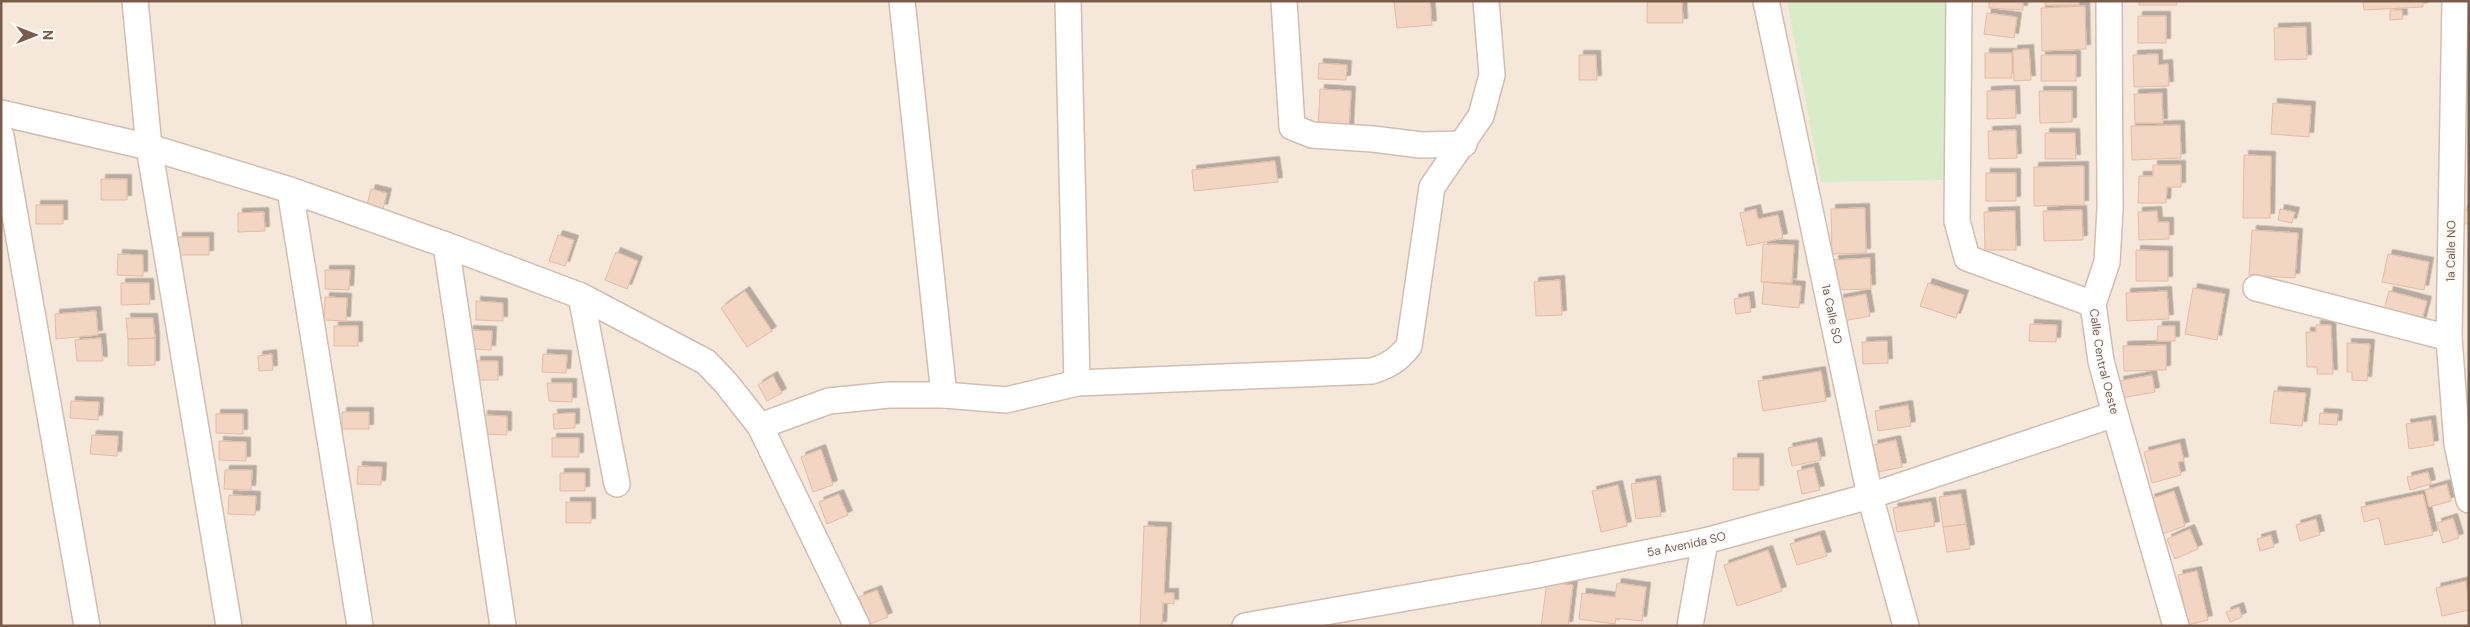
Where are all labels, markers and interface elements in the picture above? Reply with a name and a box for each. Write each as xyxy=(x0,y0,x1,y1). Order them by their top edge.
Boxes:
north arrow xyxy=(10,10,60,60)
text: N xyxy=(39,30,57,40)
street label: 1a Calle NO xyxy=(2442,220,2460,282)
street label: 1a Calle SO xyxy=(1818,283,1846,345)
street label: Calle Central Oeste xyxy=(2086,308,2123,416)
street label: 5a Avenida SO xyxy=(1645,528,1728,561)

